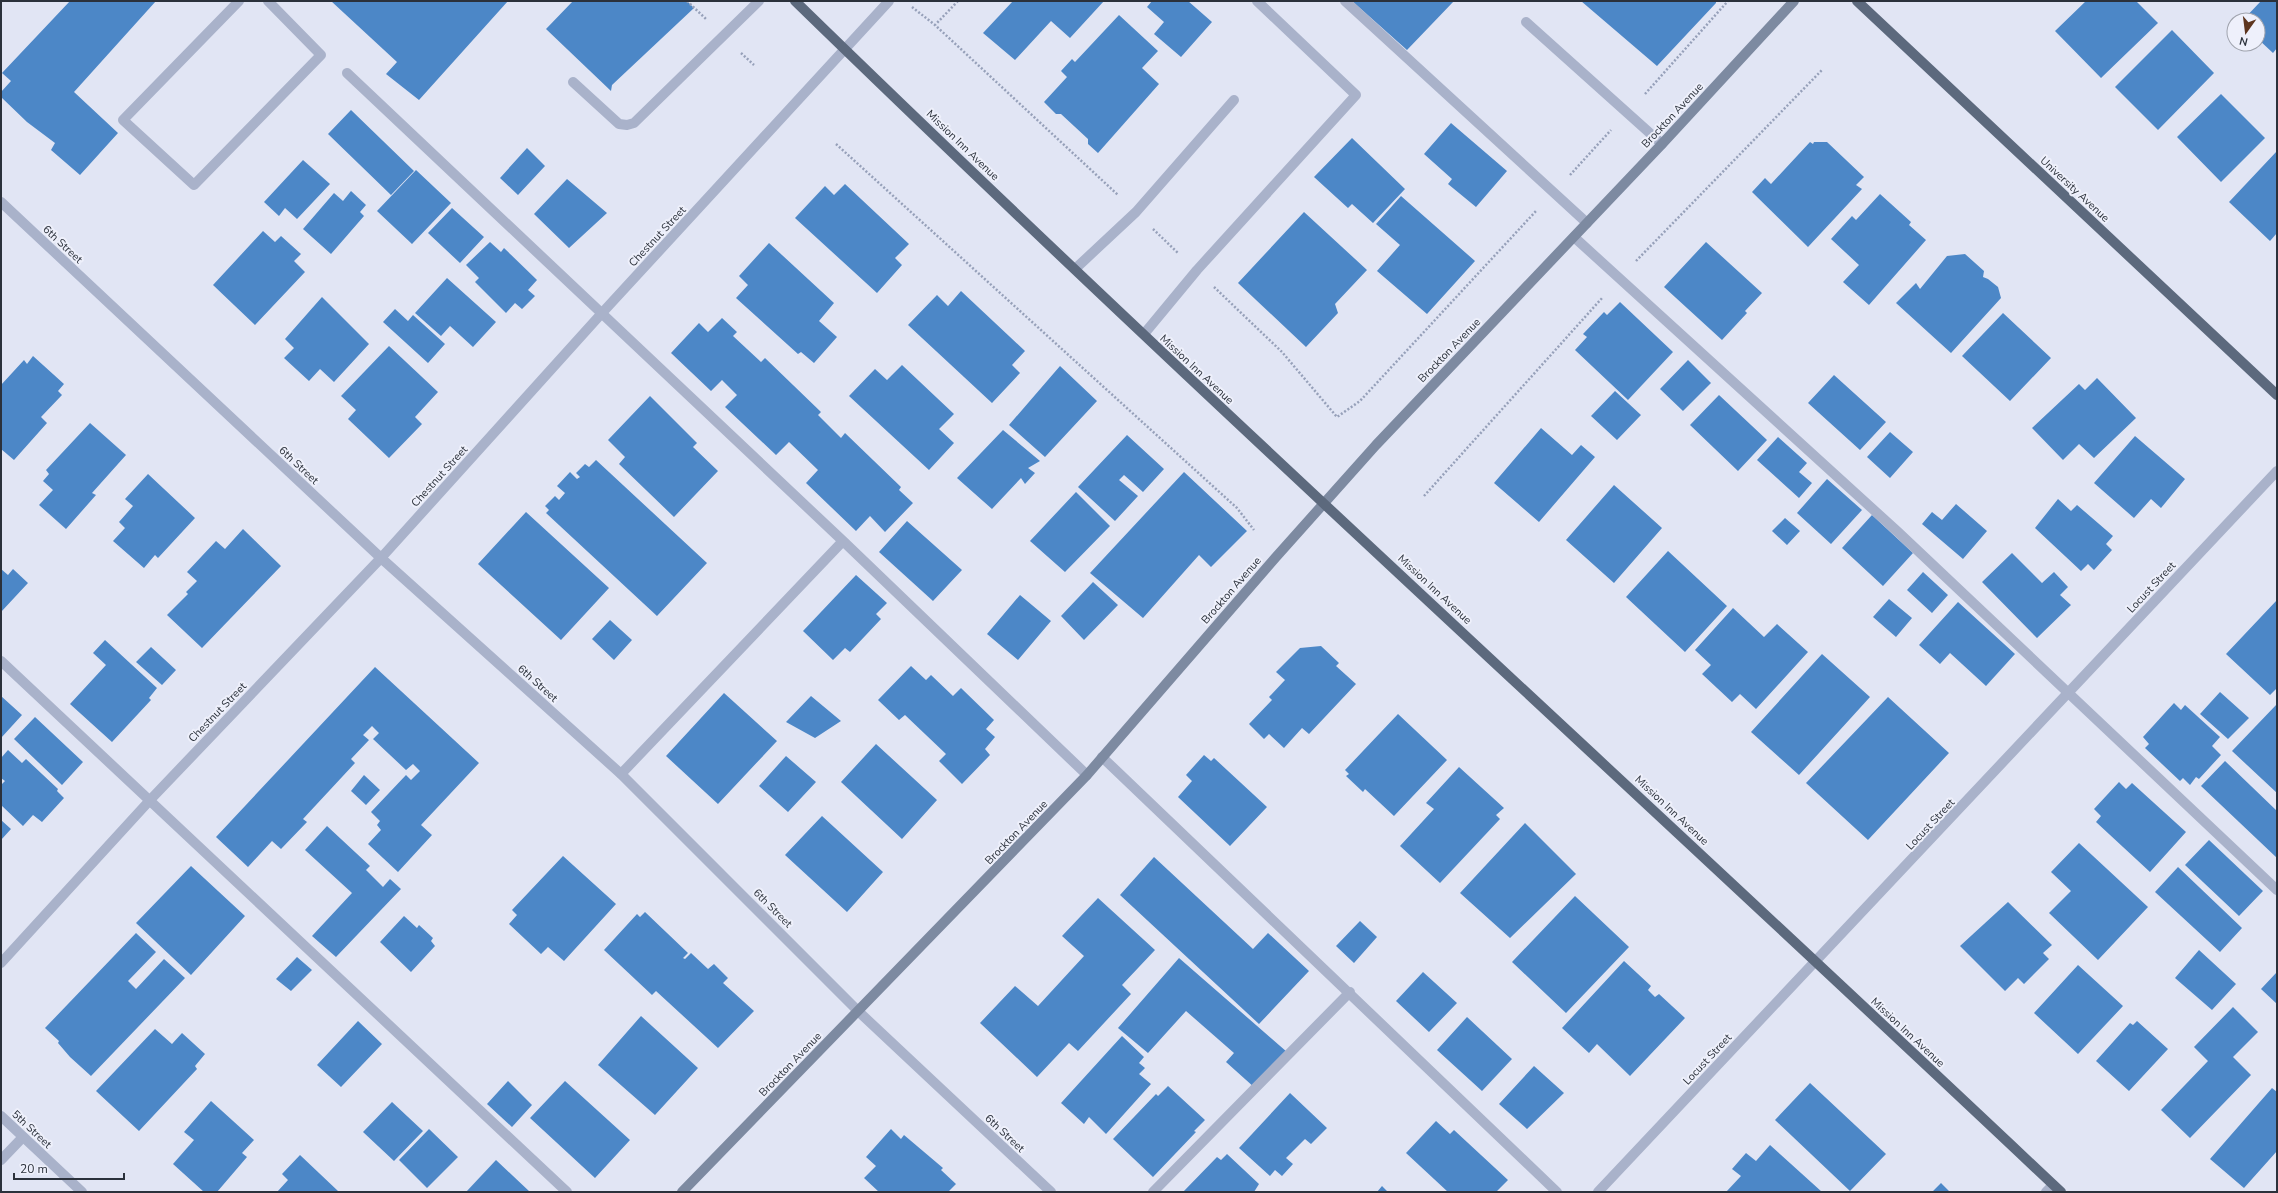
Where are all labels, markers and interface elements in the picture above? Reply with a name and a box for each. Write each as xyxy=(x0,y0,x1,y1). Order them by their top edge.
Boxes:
north arrow xyxy=(2226,12,2266,52)
text: N xyxy=(2238,33,2250,49)
street label: Brockton Avenue xyxy=(1638,79,1707,151)
street label: Mission Inn Avenue xyxy=(923,107,1002,184)
street label: University Avenue xyxy=(2037,153,2113,226)
street label: Chestnut Street xyxy=(625,203,689,270)
street label: 6th Street xyxy=(39,222,86,267)
street label: Brockton Avenue xyxy=(1415,315,1484,386)
street label: Mission Inn Avenue xyxy=(1156,331,1237,408)
street label: Chestnut Street xyxy=(408,442,471,510)
street label: 6th Street xyxy=(275,443,322,488)
street label: Mission Inn Avenue xyxy=(1394,551,1475,628)
street label: Brockton Avenue xyxy=(1198,553,1265,627)
street label: Locust Street xyxy=(2124,558,2179,616)
street label: 6th Street xyxy=(514,661,561,706)
street label: Chestnut Street xyxy=(185,679,250,746)
street label: Mission Inn Avenue xyxy=(1631,772,1712,849)
street label: Locust Street xyxy=(1903,795,1958,853)
street label: Brockton Avenue xyxy=(982,797,1051,868)
street label: 6th Street xyxy=(750,886,796,931)
street label: Mission Inn Avenue xyxy=(1867,994,1948,1071)
street label: Brockton Avenue xyxy=(756,1029,825,1100)
street label: Locust Street xyxy=(1680,1030,1735,1088)
street label: 5th Street xyxy=(8,1107,55,1152)
street label: 6th Street xyxy=(981,1111,1028,1156)
scale bar xyxy=(14,1155,124,1181)
text: 20 m xyxy=(20,1161,48,1177)

